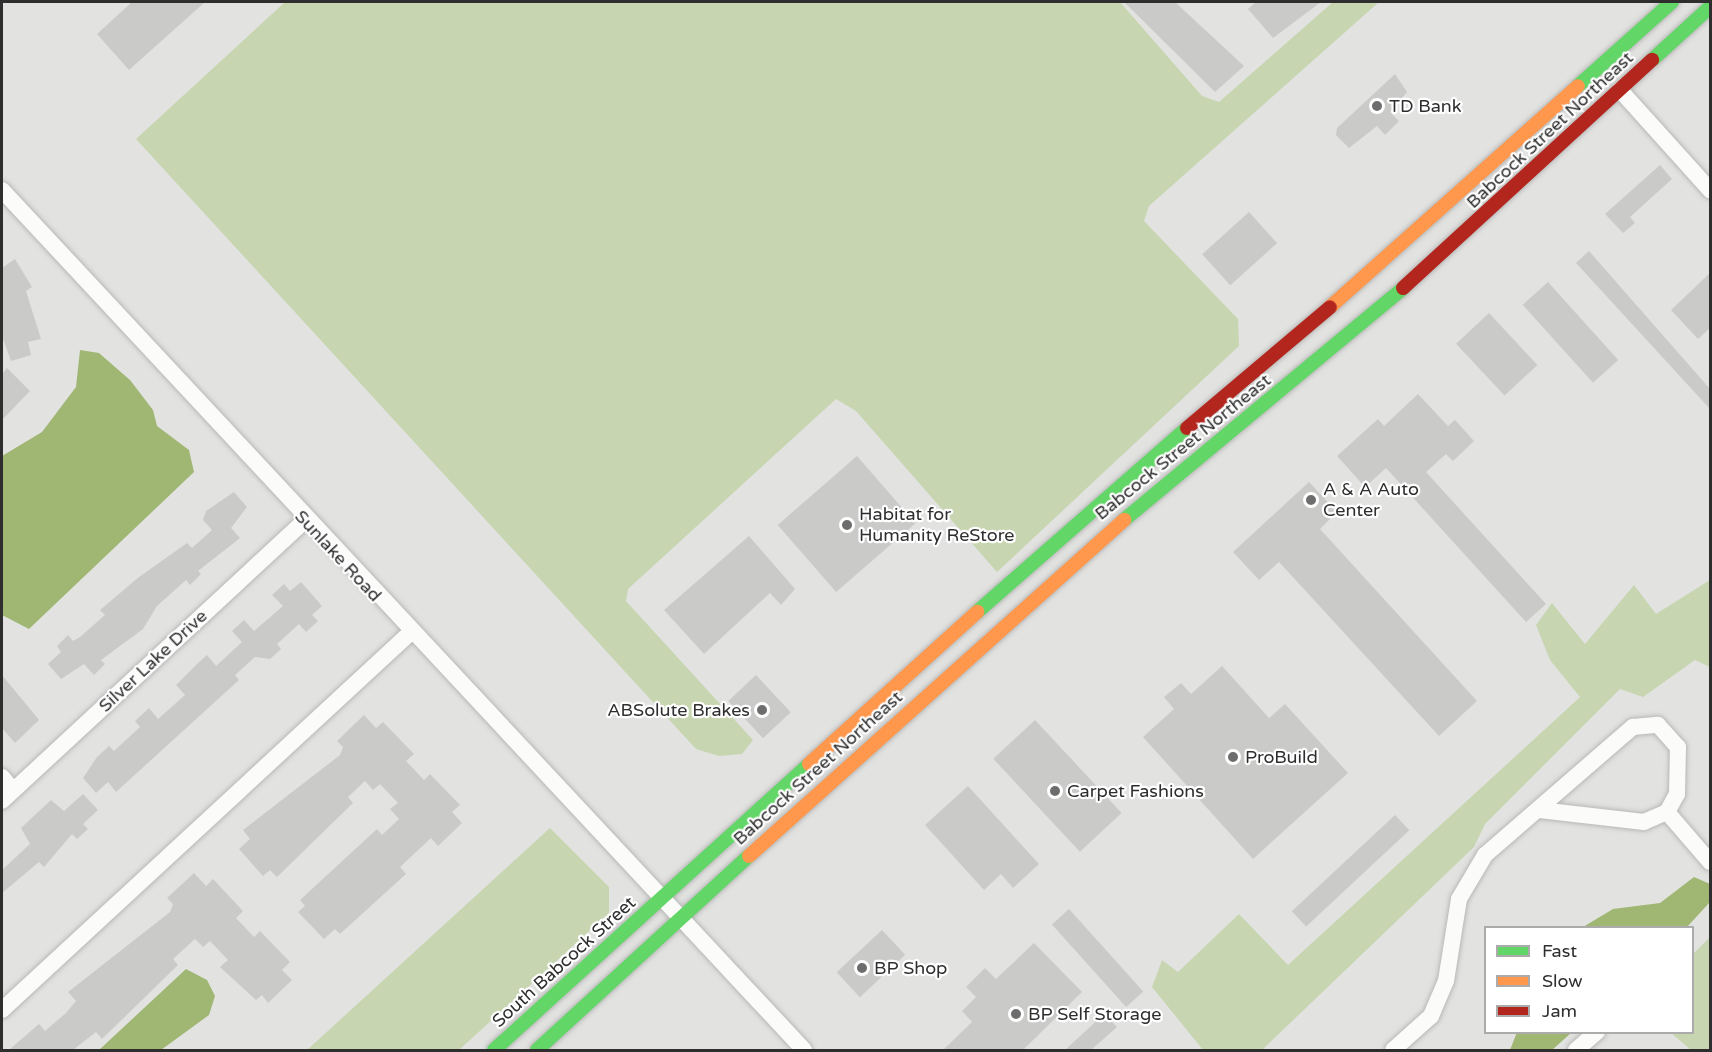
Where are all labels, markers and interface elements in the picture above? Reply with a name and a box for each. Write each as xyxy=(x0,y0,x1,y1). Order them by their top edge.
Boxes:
street label: Babcock Street Northeast xyxy=(1462,47,1638,213)
place label: TD Bank xyxy=(1389,95,1462,117)
marker: TD Bank xyxy=(1370,99,1384,113)
street label: Babcock Street Northeast xyxy=(1091,369,1275,525)
place label: A & A Auto Center xyxy=(1323,479,1419,522)
marker: A & A Auto Center xyxy=(1304,493,1318,507)
place label: Habitat for Humanity ReStore xyxy=(859,504,1015,546)
street label: Sunlake Road xyxy=(290,506,386,606)
marker: Habitat for Humanity ReStore xyxy=(840,518,854,532)
street label: Silver Lake Drive xyxy=(94,605,212,717)
street label: Babcock Street Northeast xyxy=(729,686,907,850)
place label: ABSolute Brakes xyxy=(607,699,750,721)
marker: ABSolute Brakes xyxy=(755,703,769,717)
place label: ProBuild xyxy=(1245,746,1318,768)
marker: ProBuild xyxy=(1226,750,1240,764)
place label: Carpet Fashions xyxy=(1067,780,1204,802)
marker: Carpet Fashions xyxy=(1048,784,1062,798)
street label: South Babcock Street xyxy=(488,892,640,1032)
legend xyxy=(1484,926,1694,1034)
text: Fast xyxy=(1542,940,1577,962)
place label: BP Shop xyxy=(874,957,947,979)
marker: BP Shop xyxy=(855,961,869,975)
text: Slow xyxy=(1542,970,1583,992)
text: Jam xyxy=(1542,1000,1577,1022)
place label: BP Self Storage xyxy=(1028,1003,1162,1025)
marker: BP Self Storage xyxy=(1009,1007,1023,1021)

